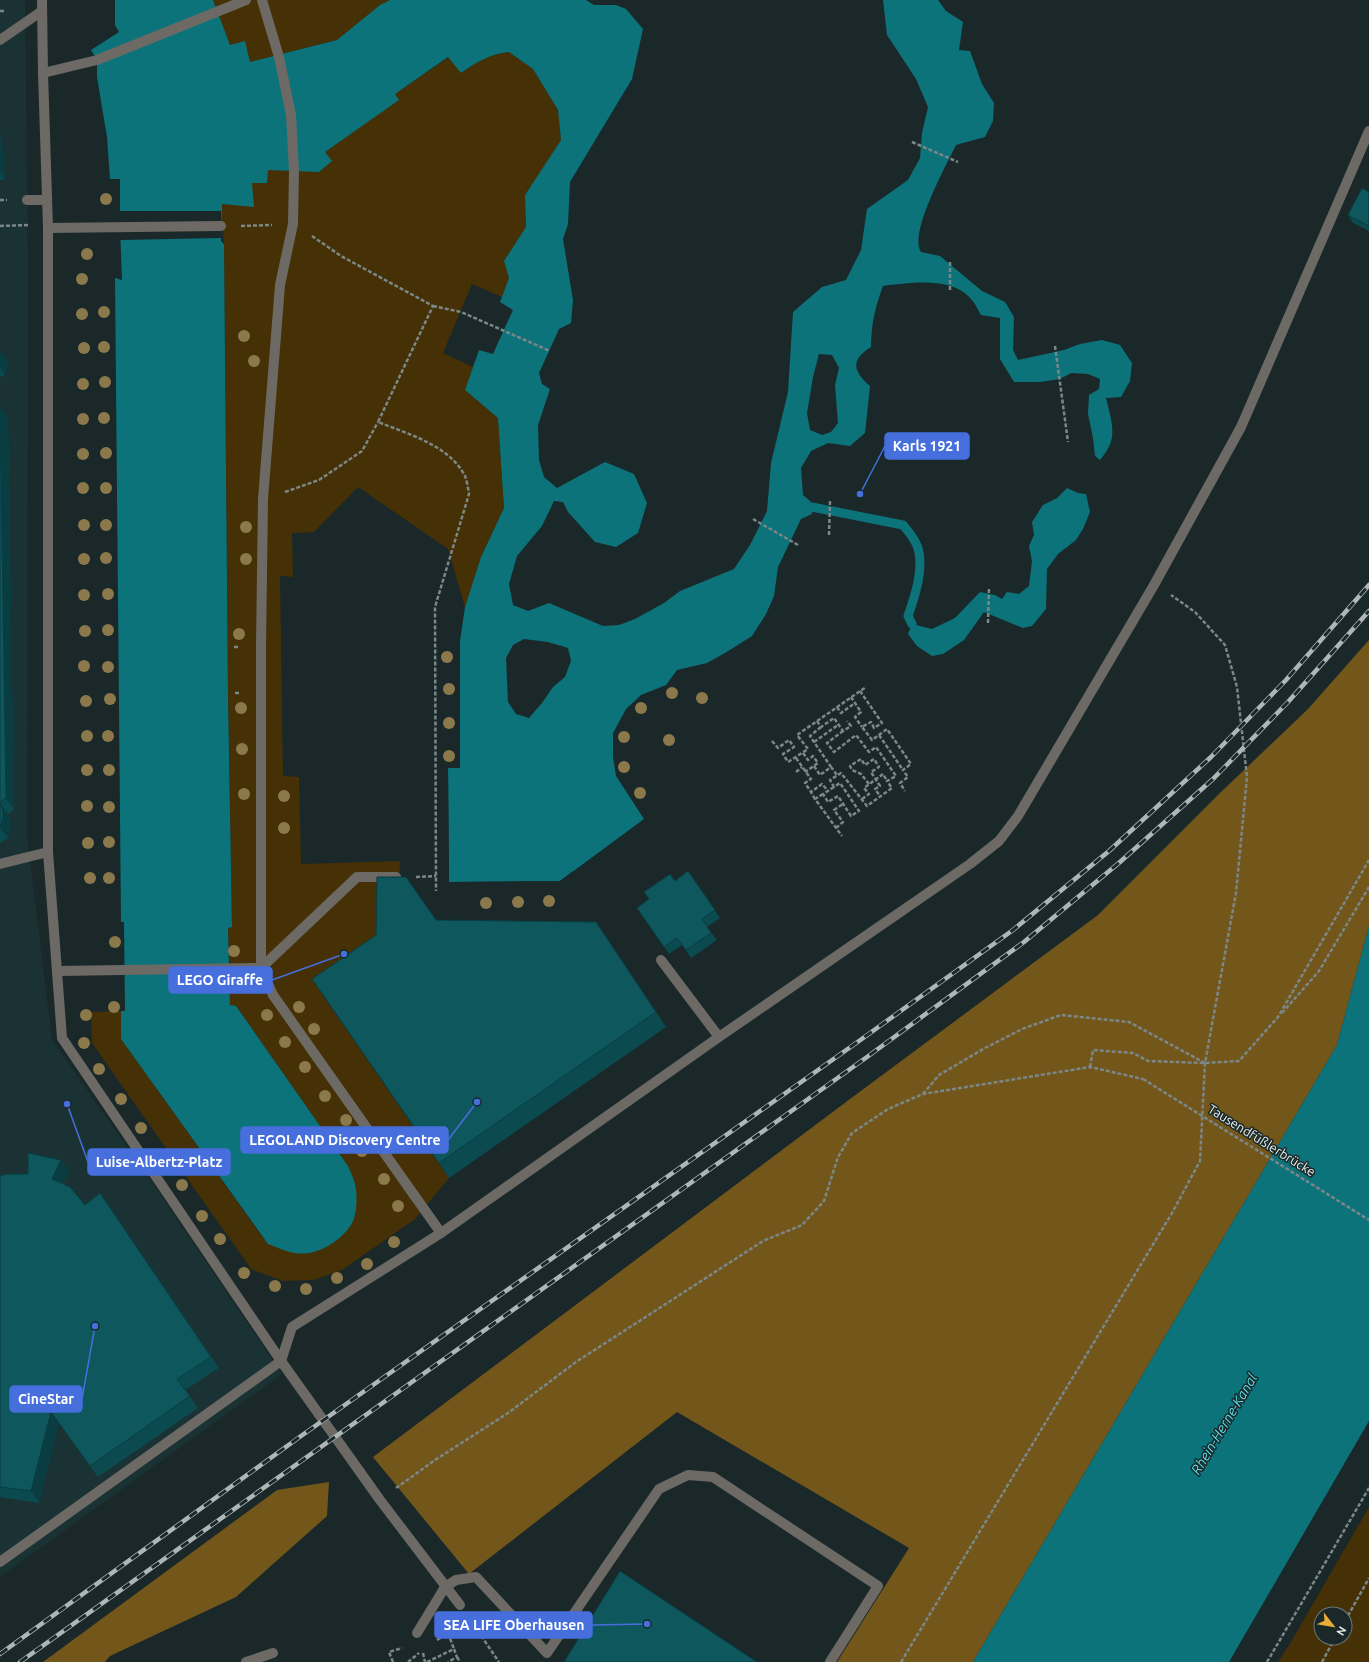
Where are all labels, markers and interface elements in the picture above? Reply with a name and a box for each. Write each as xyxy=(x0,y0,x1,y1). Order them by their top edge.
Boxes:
callout: Karls 1921 xyxy=(885,433,969,459)
text: Karls 1921 xyxy=(893,438,961,454)
callout: LEGO Giraffe xyxy=(169,967,272,993)
text: LEGO Giraffe xyxy=(177,972,263,988)
street label: Tausendfüßlerbrücke xyxy=(1206,1101,1318,1179)
callout: LEGOLAND Discovery Centre xyxy=(241,1127,448,1153)
text: LEGOLAND Discovery Centre xyxy=(249,1132,441,1148)
callout: Luise-Albertz-Platz xyxy=(88,1149,230,1175)
text: Luise-Albertz-Platz xyxy=(96,1154,222,1170)
water label: Rhein-Herne-Kanal xyxy=(1188,1371,1260,1477)
callout: CineStar xyxy=(10,1386,82,1412)
text: CineStar xyxy=(18,1391,74,1407)
north arrow xyxy=(1313,1606,1353,1646)
callout: SEA LIFE Oberhausen xyxy=(435,1612,592,1638)
text: SEA LIFE Oberhausen xyxy=(444,1617,585,1633)
text: N xyxy=(1334,1625,1349,1638)

